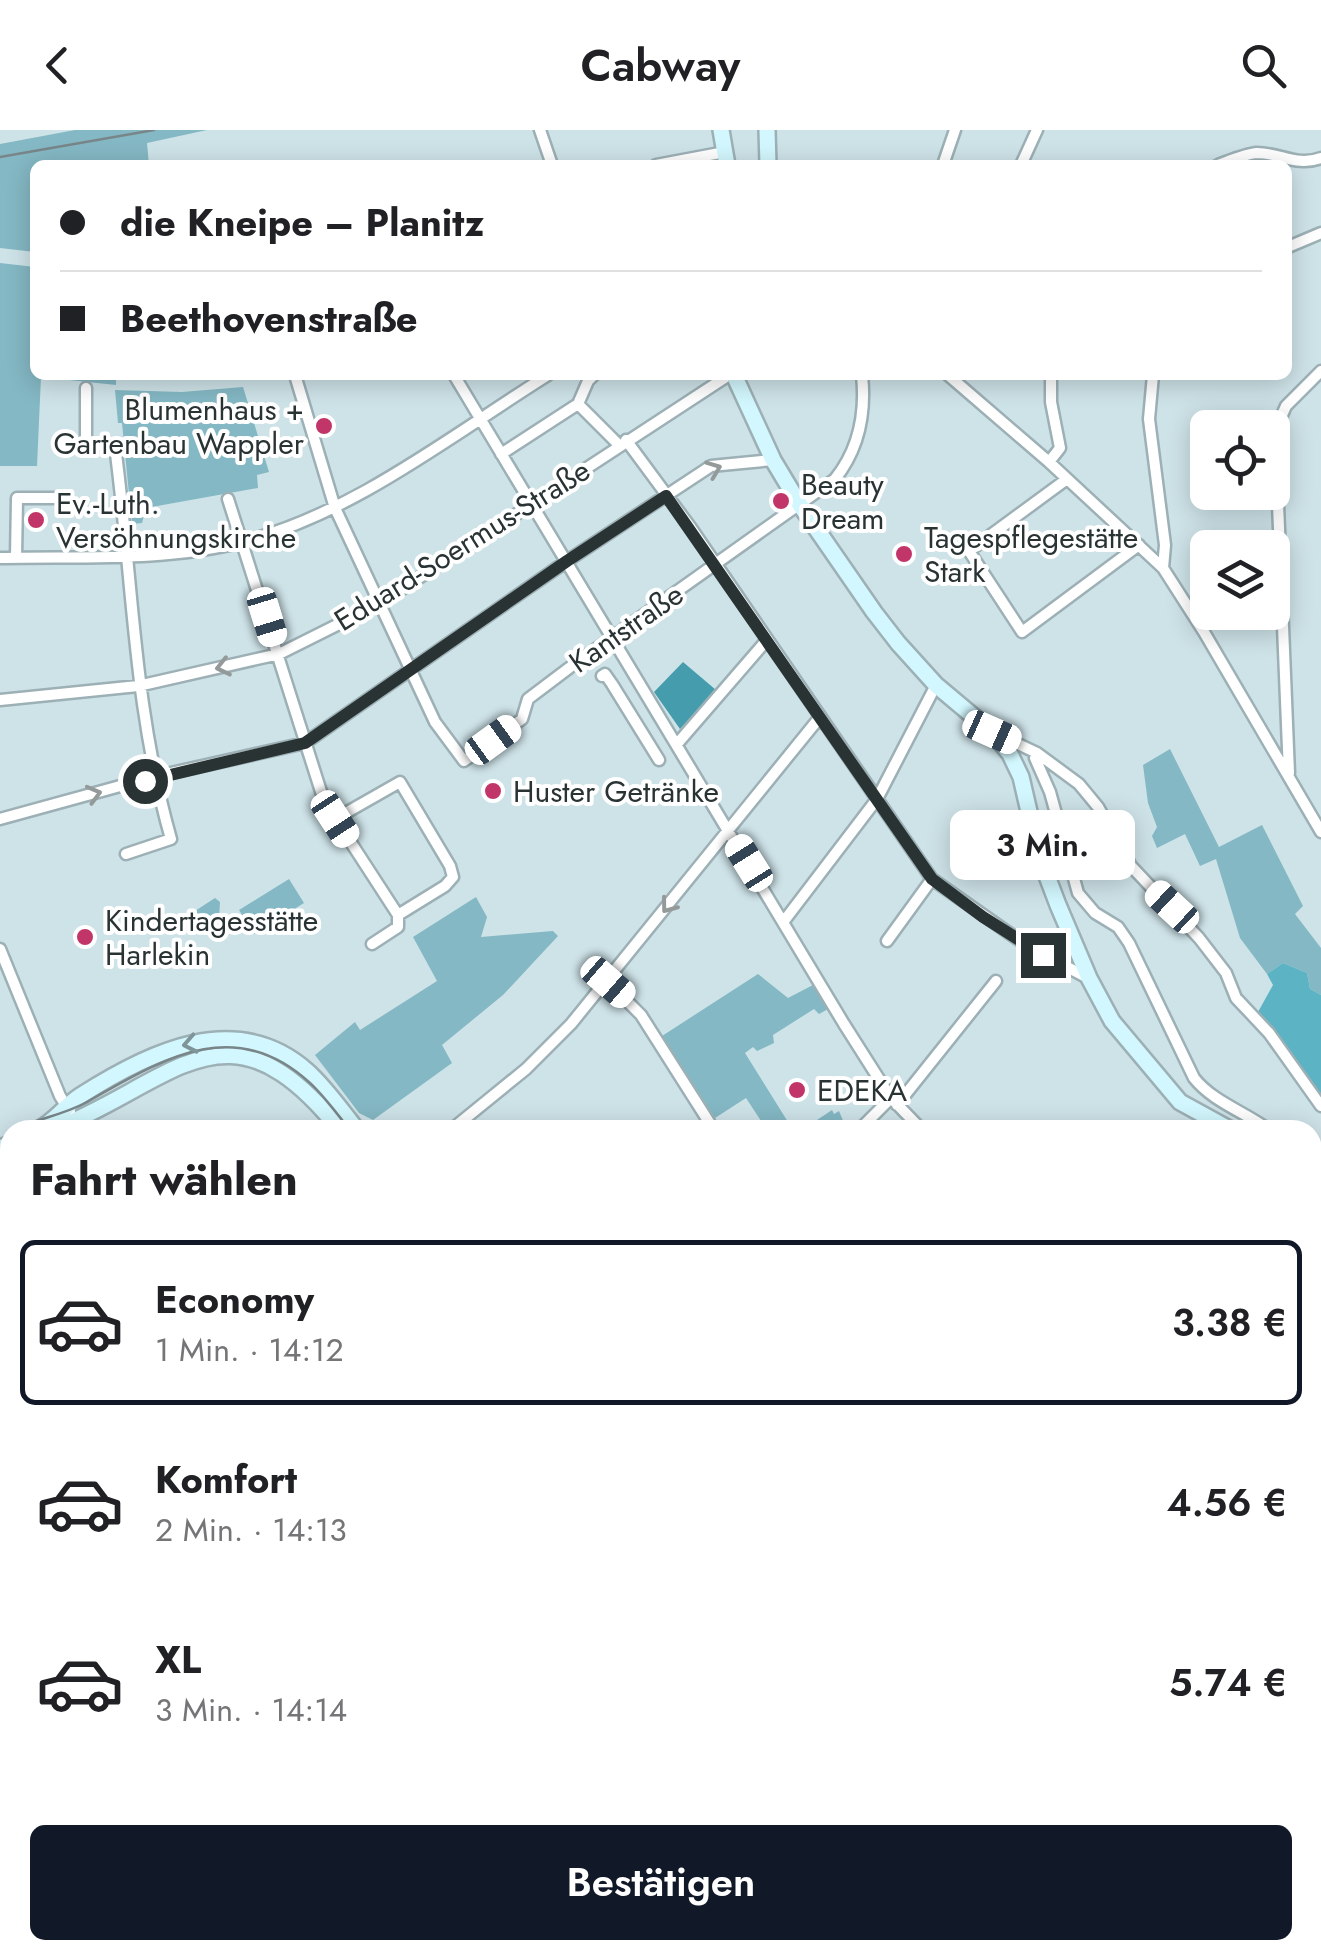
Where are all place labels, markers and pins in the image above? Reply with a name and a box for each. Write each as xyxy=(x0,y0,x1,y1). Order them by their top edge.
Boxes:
place label: Blumenhaus + Gartenbau Wappler xyxy=(53,388,305,465)
marker: Blumenhaus + Gartenbau Wappler xyxy=(313,415,335,437)
place label: Beauty Dream xyxy=(801,463,885,540)
place label: Ev.-Luth. Versöhnungskirche xyxy=(56,482,296,559)
marker: Beauty Dream xyxy=(770,490,792,512)
marker: Ev.-Luth. Versöhnungskirche xyxy=(25,509,47,531)
place label: Tagespflegestätte Stark xyxy=(924,516,1138,593)
marker: Tagespflegestätte Stark xyxy=(893,543,915,565)
place label: Huster Getränke xyxy=(513,770,719,813)
marker: Huster Getränke xyxy=(482,780,504,802)
place label: Kindertagesstätte Harlekin xyxy=(105,899,318,976)
marker: Kindertagesstätte Harlekin xyxy=(74,926,96,948)
place label: EDEKA xyxy=(817,1069,907,1112)
marker: EDEKA xyxy=(786,1079,808,1101)

